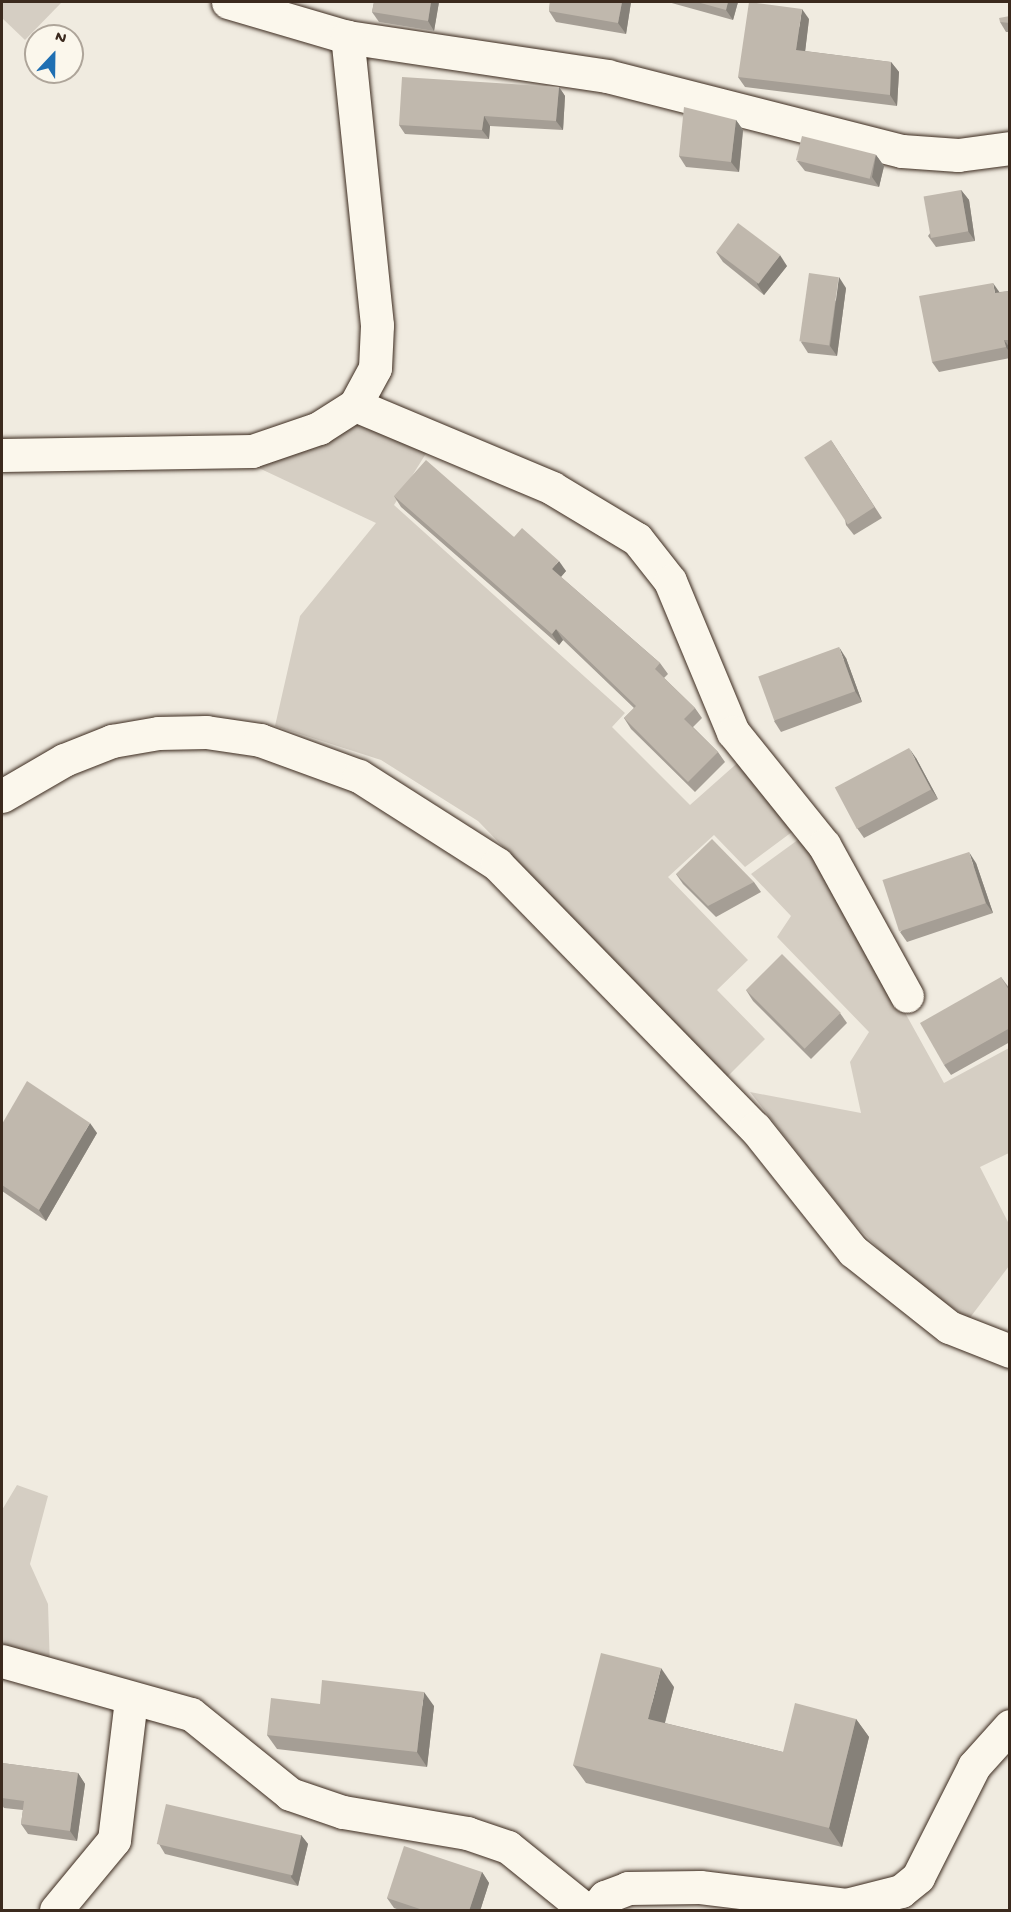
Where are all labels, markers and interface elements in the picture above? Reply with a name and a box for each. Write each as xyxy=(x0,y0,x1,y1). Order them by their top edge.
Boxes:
north arrow xyxy=(24,24,84,84)
text: N xyxy=(52,28,69,49)

